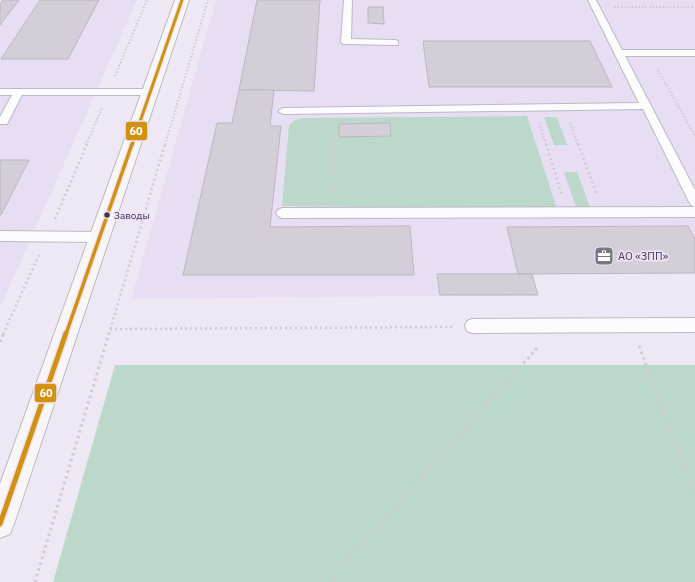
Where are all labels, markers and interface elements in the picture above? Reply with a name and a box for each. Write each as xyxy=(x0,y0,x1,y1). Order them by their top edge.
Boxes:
line badge: 60 xyxy=(125,121,148,141)
text: 60 xyxy=(129,124,143,138)
place label: Заводы xyxy=(114,209,150,222)
marker: Заводы xyxy=(102,210,112,220)
office icon: АО «ЗПП» xyxy=(593,245,615,267)
place label: АО «ЗПП» xyxy=(618,249,669,263)
line badge: 60 xyxy=(34,383,57,403)
text: 60 xyxy=(39,386,53,400)

